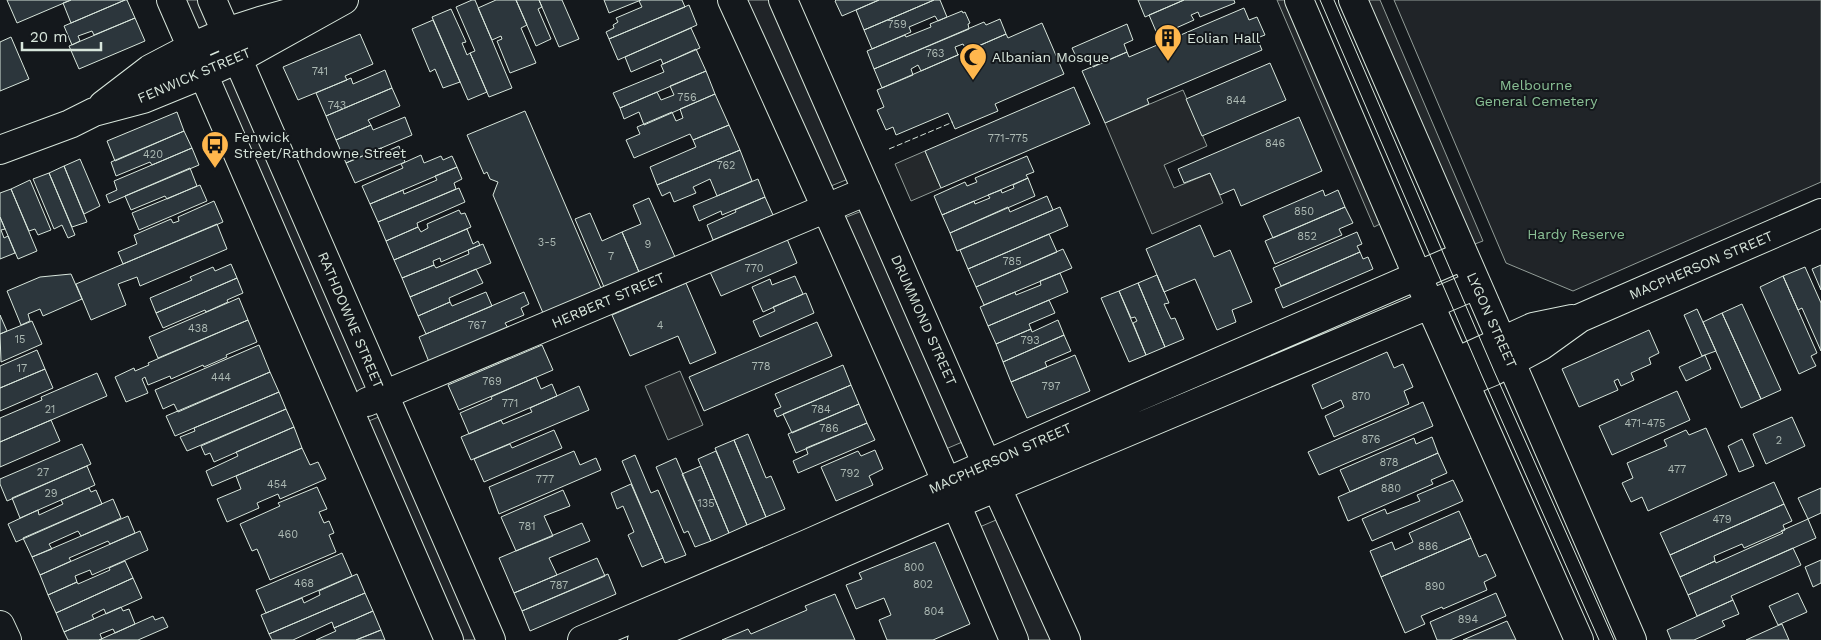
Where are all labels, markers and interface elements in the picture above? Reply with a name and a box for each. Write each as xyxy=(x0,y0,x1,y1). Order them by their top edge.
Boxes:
house number: 759 xyxy=(887,18,907,31)
scale bar xyxy=(22,20,101,52)
building icon: Eolian Hall xyxy=(1153,23,1183,62)
text: 20 m xyxy=(30,28,68,46)
place label: Eolian Hall xyxy=(1187,30,1261,46)
mosque icon: Albanian Mosque xyxy=(958,42,988,81)
street label: FENWICK STREET xyxy=(135,44,253,106)
house number: 763 xyxy=(925,47,945,60)
place label: Albanian Mosque xyxy=(992,49,1109,65)
house number: 741 xyxy=(312,65,328,78)
park label: Melbourne General Cemetery xyxy=(1475,77,1598,109)
house number: 756 xyxy=(677,91,697,104)
house number: 844 xyxy=(1226,94,1246,107)
house number: 743 xyxy=(328,99,346,112)
place label: Fenwick Street/Rathdowne Street xyxy=(234,129,406,161)
bus stop icon: Fenwick Street/Rathdowne Street xyxy=(200,130,230,169)
house number: 771-775 xyxy=(988,132,1028,145)
house number: 846 xyxy=(1265,137,1285,150)
house number: 420 xyxy=(143,148,163,161)
house number: 762 xyxy=(716,159,736,172)
house number: 850 xyxy=(1294,205,1314,218)
park label: Hardy Reserve xyxy=(1527,226,1625,242)
street label: MACPHERSON STREET xyxy=(1627,227,1776,303)
house number: 852 xyxy=(1297,230,1317,243)
house number: 3-5 xyxy=(538,236,556,249)
house number: 9 xyxy=(645,238,652,251)
street label: RATHDOWNE STREET xyxy=(315,249,387,391)
house number: 7 xyxy=(608,250,614,263)
street label: DRUMMOND STREET xyxy=(888,252,960,388)
house number: 785 xyxy=(1002,255,1022,268)
house number: 770 xyxy=(745,262,764,275)
street label: HERBERT STREET xyxy=(549,269,667,331)
street label: LYGON STREET xyxy=(1464,270,1520,371)
house number: 767 xyxy=(468,319,486,332)
house number: 4 xyxy=(657,319,664,332)
house number: 438 xyxy=(188,322,208,335)
house number: 15 xyxy=(15,333,25,346)
house number: 793 xyxy=(1020,334,1040,347)
house number: 778 xyxy=(752,360,771,373)
house number: 17 xyxy=(17,362,27,375)
house number: 444 xyxy=(211,371,231,384)
house number: 769 xyxy=(482,375,502,388)
house number: 797 xyxy=(1042,380,1060,393)
house number: 870 xyxy=(1351,390,1371,403)
house number: 771 xyxy=(502,397,518,410)
house number: 21 xyxy=(45,403,55,416)
house number: 784 xyxy=(811,403,831,416)
house number: 471-475 xyxy=(1625,417,1666,430)
street label: MACPHERSON STREET xyxy=(926,419,1074,497)
house number: 786 xyxy=(819,422,839,435)
house number: 876 xyxy=(1362,433,1381,446)
house number: 2 xyxy=(1776,434,1782,447)
house number: 878 xyxy=(1379,456,1399,469)
house number: 477 xyxy=(1668,463,1686,476)
house number: 27 xyxy=(37,466,49,479)
house number: 792 xyxy=(840,467,860,480)
house number: 777 xyxy=(536,473,554,486)
house number: 454 xyxy=(267,478,287,491)
house number: 880 xyxy=(1381,482,1401,495)
house number: 29 xyxy=(44,487,58,500)
house number: 135 xyxy=(697,497,715,510)
house number: 479 xyxy=(1712,513,1732,526)
house number: 781 xyxy=(518,520,536,533)
house number: 460 xyxy=(278,528,298,541)
house number: 886 xyxy=(1418,540,1438,553)
house number: 800 xyxy=(904,561,924,574)
house number: 468 xyxy=(294,577,314,590)
house number: 802 xyxy=(913,578,933,591)
house number: 787 xyxy=(550,579,568,592)
house number: 890 xyxy=(1425,580,1445,593)
house number: 804 xyxy=(924,605,944,618)
house number: 894 xyxy=(1458,613,1478,626)

